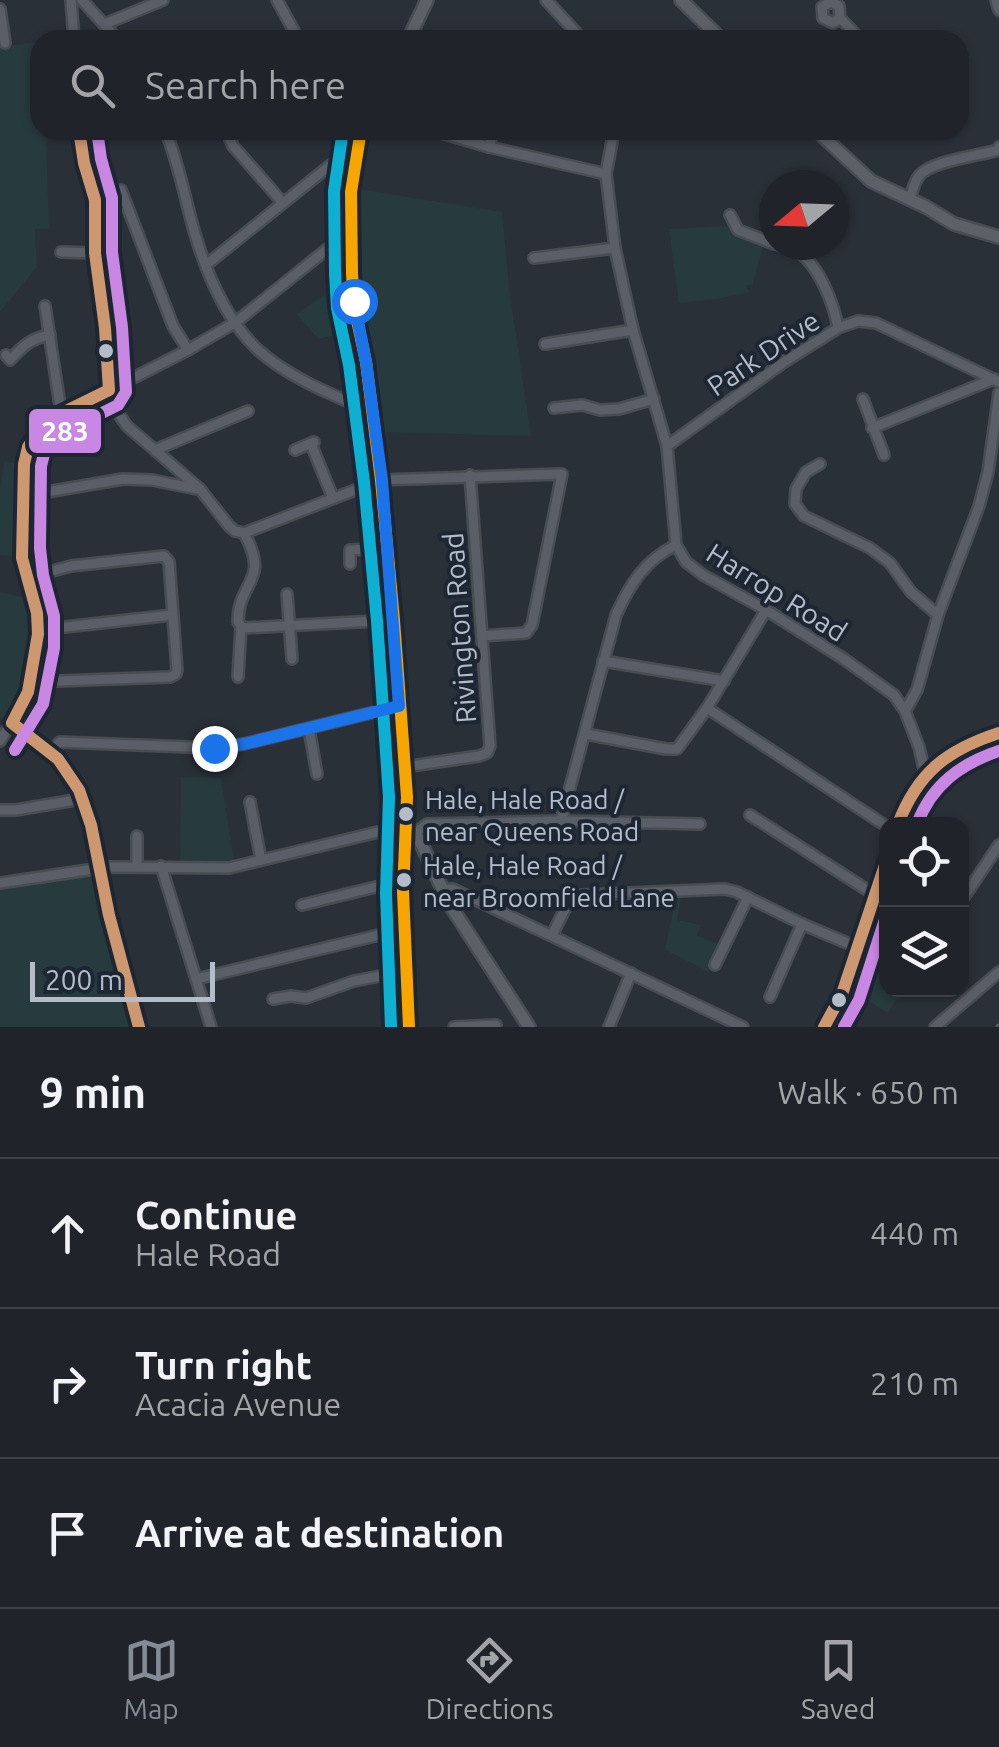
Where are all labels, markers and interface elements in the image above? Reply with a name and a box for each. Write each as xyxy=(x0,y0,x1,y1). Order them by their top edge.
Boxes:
search box xyxy=(30,30,969,140)
icon: search xyxy=(65,58,120,113)
text: Search here xyxy=(145,64,346,106)
north arrow xyxy=(759,170,849,260)
route start xyxy=(332,279,378,325)
street label: Park Drive xyxy=(701,304,825,402)
unlabelled marker xyxy=(96,341,116,361)
line badge: 283 xyxy=(27,407,103,455)
text: 283 xyxy=(41,415,89,446)
street label: Rivington Road xyxy=(437,532,481,724)
street label: Harrop Road xyxy=(701,537,853,647)
route end xyxy=(192,726,238,772)
place label: Hale, Hale Road / near Queens Road xyxy=(425,785,639,846)
marker: Hale, Hale Road / near Queens Road xyxy=(396,804,416,824)
map controls xyxy=(879,817,969,997)
button: locate xyxy=(879,817,969,907)
place label: Hale, Hale Road / near Broomfield Lane xyxy=(423,851,675,912)
marker: Hale, Hale Road / near Broomfield Lane xyxy=(394,870,414,890)
button: layers xyxy=(879,907,969,997)
scale bar xyxy=(30,957,215,1001)
text: 200 m xyxy=(45,964,123,995)
unlabelled marker xyxy=(829,990,849,1010)
text: 9 min xyxy=(40,1069,146,1116)
text: Walk · 650 m xyxy=(777,1074,959,1110)
text: Continue xyxy=(135,1194,297,1236)
icon: ahead xyxy=(40,1206,95,1261)
text: 440 m xyxy=(870,1215,959,1251)
text: Hale Road xyxy=(135,1236,281,1272)
text: Turn right xyxy=(135,1344,312,1386)
icon: right xyxy=(40,1356,95,1411)
text: 210 m xyxy=(870,1365,959,1401)
text: Acacia Avenue xyxy=(135,1386,341,1422)
icon: arrive xyxy=(40,1506,95,1561)
text: Arrive at destination xyxy=(135,1512,504,1554)
tab: Map xyxy=(124,1633,179,1724)
tab: Directions xyxy=(426,1633,554,1724)
tab: Saved xyxy=(801,1633,875,1724)

